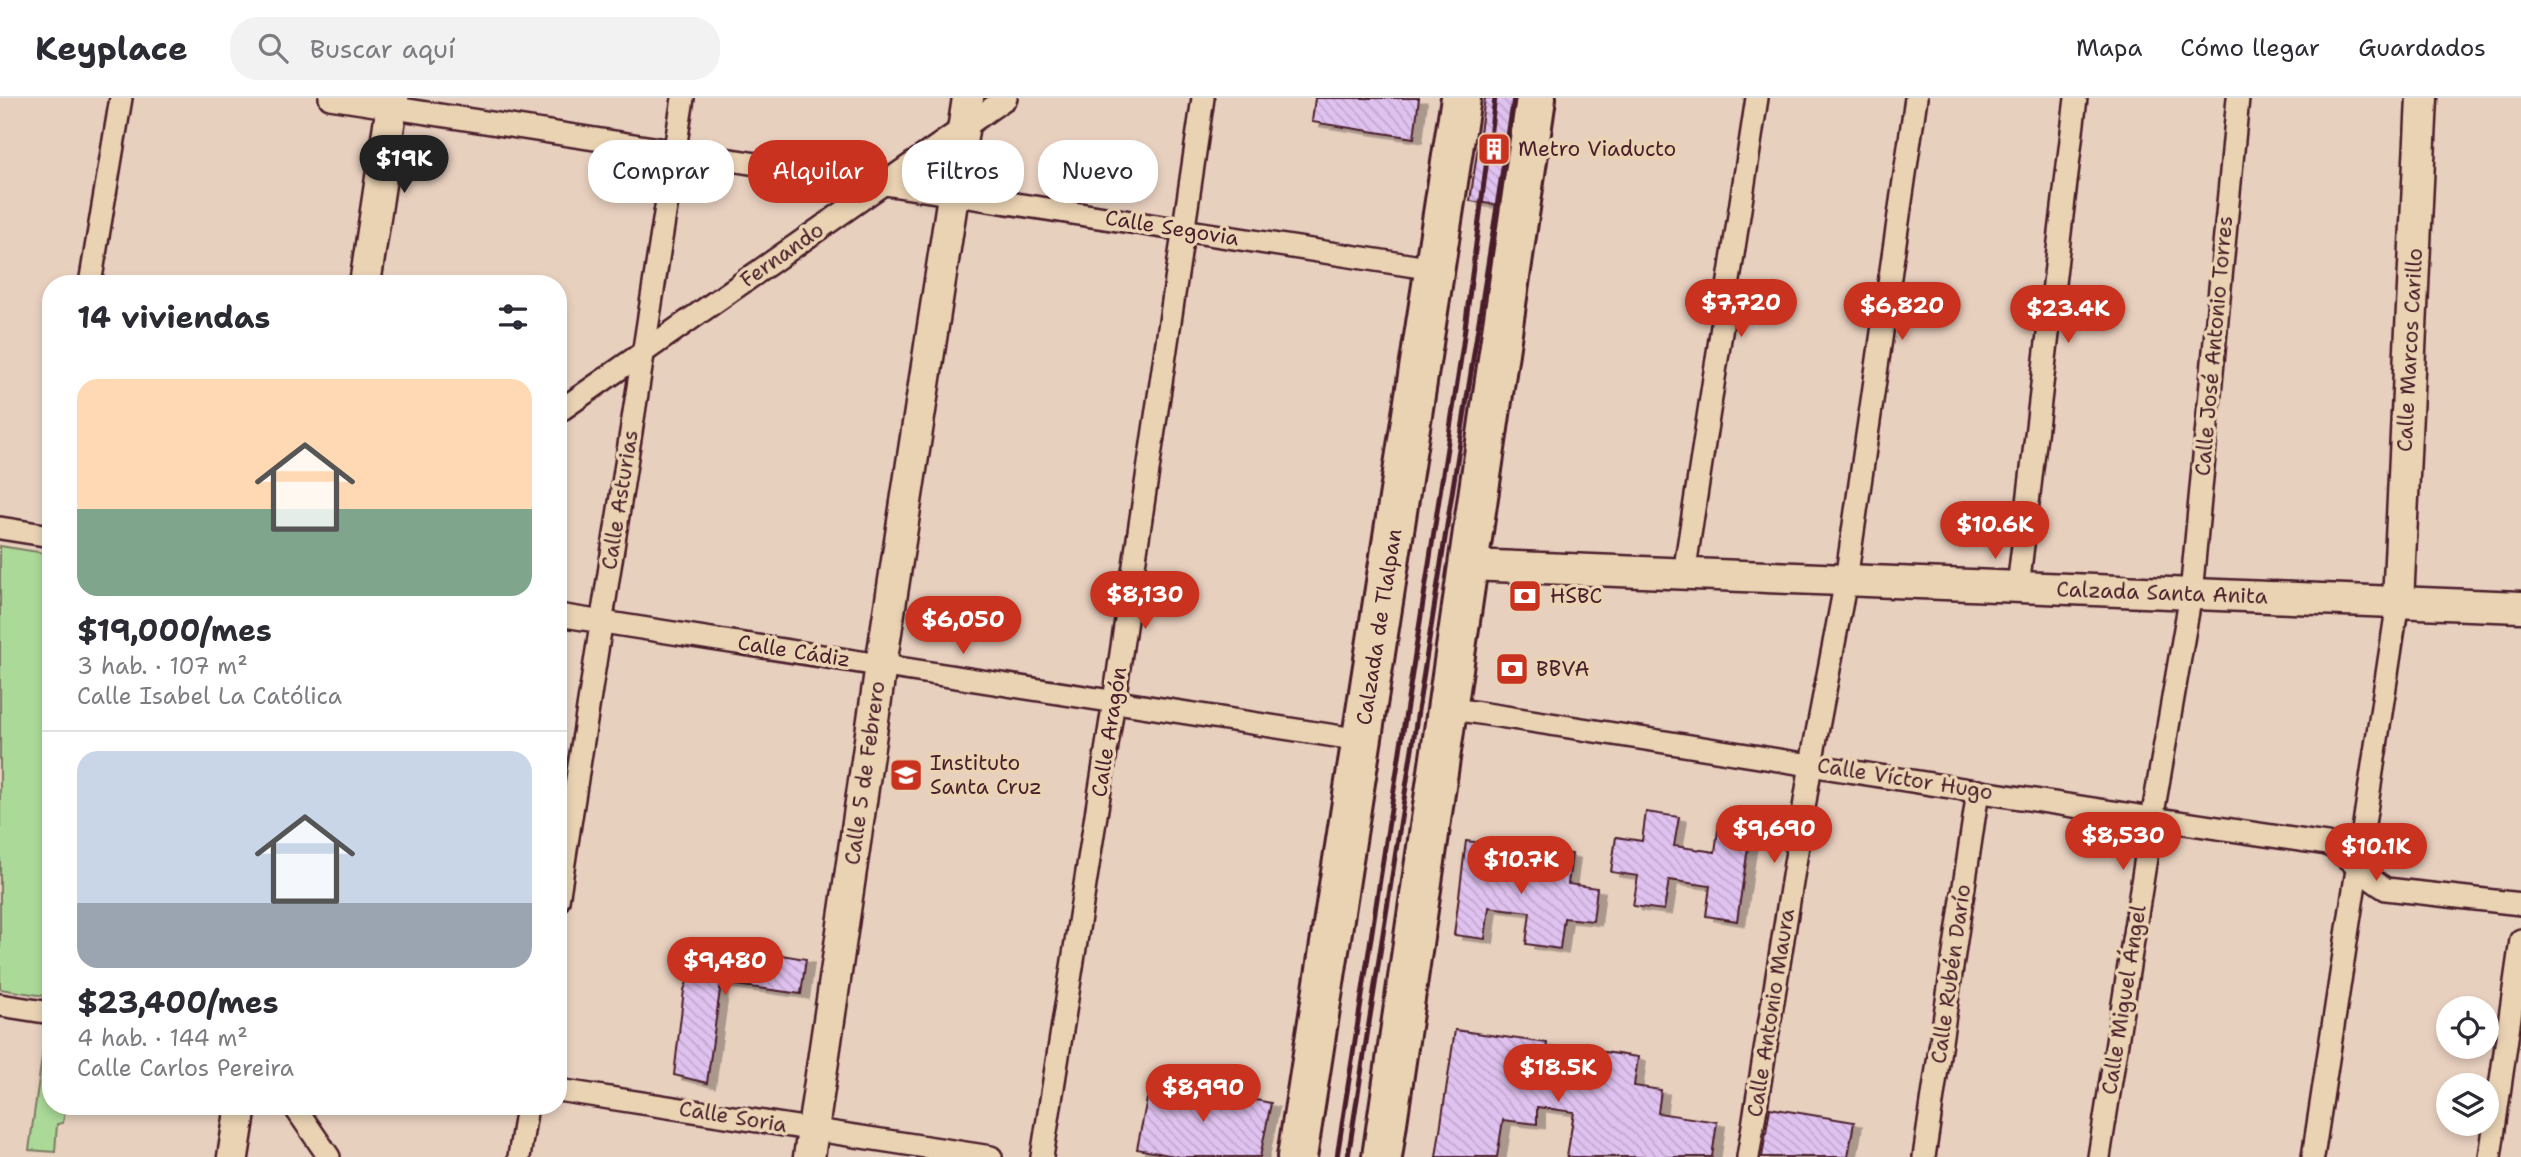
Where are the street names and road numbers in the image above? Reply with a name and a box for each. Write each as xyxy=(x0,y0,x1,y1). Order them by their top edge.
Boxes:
street label: Calle Segovia xyxy=(1103,204,1241,252)
street label: Calle José Antonio Torres xyxy=(2189,215,2239,477)
street label: Fernando xyxy=(735,216,829,294)
street label: Calle Marcos Carillo xyxy=(2391,247,2429,453)
street label: Calle Asturias xyxy=(595,428,645,572)
street label: Calzada de Tlalpan xyxy=(1350,527,1408,727)
street label: Calzada Santa Anita xyxy=(2056,575,2268,611)
street label: Calle Cádiz xyxy=(736,628,852,674)
street label: Calle Aragón xyxy=(1085,665,1133,799)
street label: Calle 5 de Febrero xyxy=(838,679,892,867)
street label: Calle Víctor Hugo xyxy=(1815,751,1995,807)
street label: Calle Rubén Darío xyxy=(1925,883,1977,1065)
street label: Calle Miguel Ángel xyxy=(2094,902,2153,1097)
street label: Calle Antonio Maura xyxy=(1741,907,1801,1119)
street label: Calle Soria xyxy=(677,1095,789,1139)

